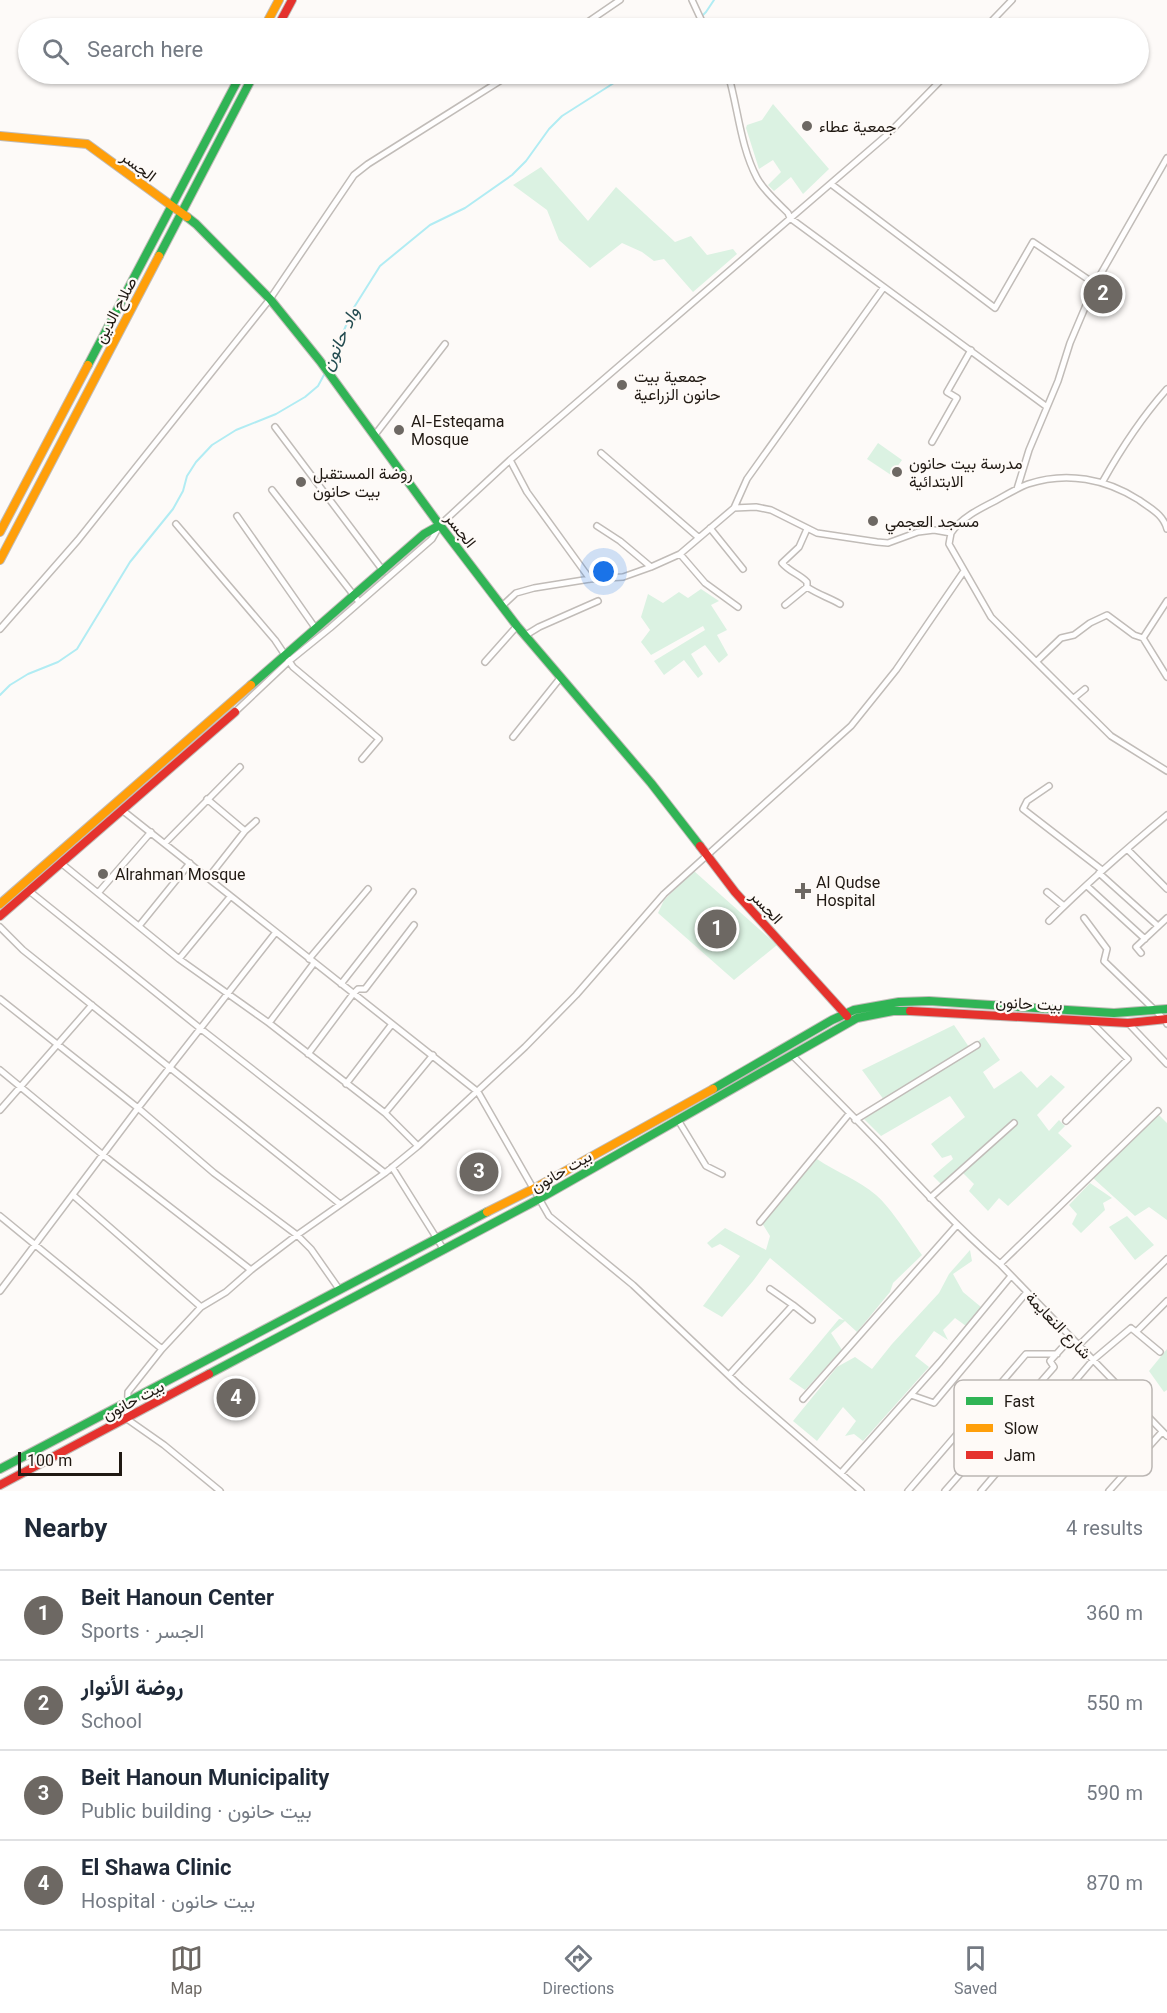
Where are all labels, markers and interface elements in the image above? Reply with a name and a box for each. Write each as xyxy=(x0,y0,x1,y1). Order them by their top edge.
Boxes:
search box xyxy=(18,18,1149,84)
text: Search here xyxy=(87,34,203,69)
icon: search xyxy=(39,35,72,68)
place label: جمعية عطاء xyxy=(819,116,897,141)
marker: جمعية عطاء xyxy=(800,119,814,133)
street label: الجسر xyxy=(114,146,161,190)
pin: 2 xyxy=(1084,272,1122,316)
street label: صلاح الدين xyxy=(89,274,145,349)
water label: واد حانون xyxy=(315,303,369,376)
place label: جمعية بيت حانون الزراعية xyxy=(634,366,721,409)
marker: جمعية بيت حانون الزراعية xyxy=(615,378,629,392)
place label: Al-Esteqama Mosque xyxy=(411,411,504,454)
marker: Al-Esteqama Mosque xyxy=(392,423,406,437)
place label: مدرسة بيت حانون الابتدائية xyxy=(909,453,1023,496)
place label: روضة المستقبل بيت حانون xyxy=(313,463,413,506)
marker: مدرسة بيت حانون الابتدائية xyxy=(890,465,904,479)
marker: روضة المستقبل بيت حانون xyxy=(294,475,308,489)
street label: الجسر xyxy=(437,508,481,555)
place label: مسجد العجمي xyxy=(885,511,979,536)
marker: مسجد العجمي xyxy=(866,514,880,528)
your location xyxy=(589,557,618,586)
place label: Alrahman Mosque xyxy=(115,864,246,889)
marker: Alrahman Mosque xyxy=(96,867,110,881)
place label: Al Qudse Hospital xyxy=(816,872,880,915)
marker: Al Qudse Hospital xyxy=(794,882,812,900)
street label: الجسر xyxy=(742,885,788,931)
pin: 1 xyxy=(698,906,736,952)
street label: بيت حانون xyxy=(995,991,1063,1020)
street label: بيت حانون xyxy=(527,1146,598,1201)
pin: 3 xyxy=(460,1150,498,1194)
street label: شارع النعايمة xyxy=(1018,1287,1096,1366)
street label: بيت حانون xyxy=(99,1375,170,1429)
pin: 4 xyxy=(216,1376,256,1420)
legend xyxy=(954,1380,1152,1476)
text: Fast xyxy=(1004,1391,1035,1416)
text: Slow xyxy=(1004,1418,1039,1443)
text: Jam xyxy=(1004,1445,1036,1470)
scale bar xyxy=(18,1449,122,1476)
text: 100 m xyxy=(27,1450,72,1475)
text: Nearby xyxy=(24,1510,107,1551)
text: 4 results xyxy=(1066,1514,1143,1546)
text: Beit Hanoun Center xyxy=(81,1582,274,1617)
text: 1 xyxy=(38,1599,49,1631)
text: 360 m xyxy=(1086,1599,1143,1631)
text: Sports · الجسر xyxy=(81,1617,204,1649)
text: روضة الأنوار xyxy=(81,1672,184,1707)
text: 2 xyxy=(38,1689,49,1721)
text: 550 m xyxy=(1086,1689,1143,1721)
text: School xyxy=(81,1707,142,1739)
text: Beit Hanoun Municipality xyxy=(81,1762,329,1797)
text: 3 xyxy=(38,1779,49,1811)
text: 590 m xyxy=(1086,1779,1143,1811)
text: Public building · بيت حانون xyxy=(81,1797,312,1829)
text: El Shawa Clinic xyxy=(81,1852,232,1887)
text: 4 xyxy=(38,1869,49,1901)
text: 870 m xyxy=(1086,1869,1143,1901)
text: Hospital · بيت حانون xyxy=(81,1887,255,1919)
tab: Map xyxy=(170,1942,203,2003)
tab: Directions xyxy=(542,1942,614,2003)
tab: Saved xyxy=(954,1942,997,2003)

